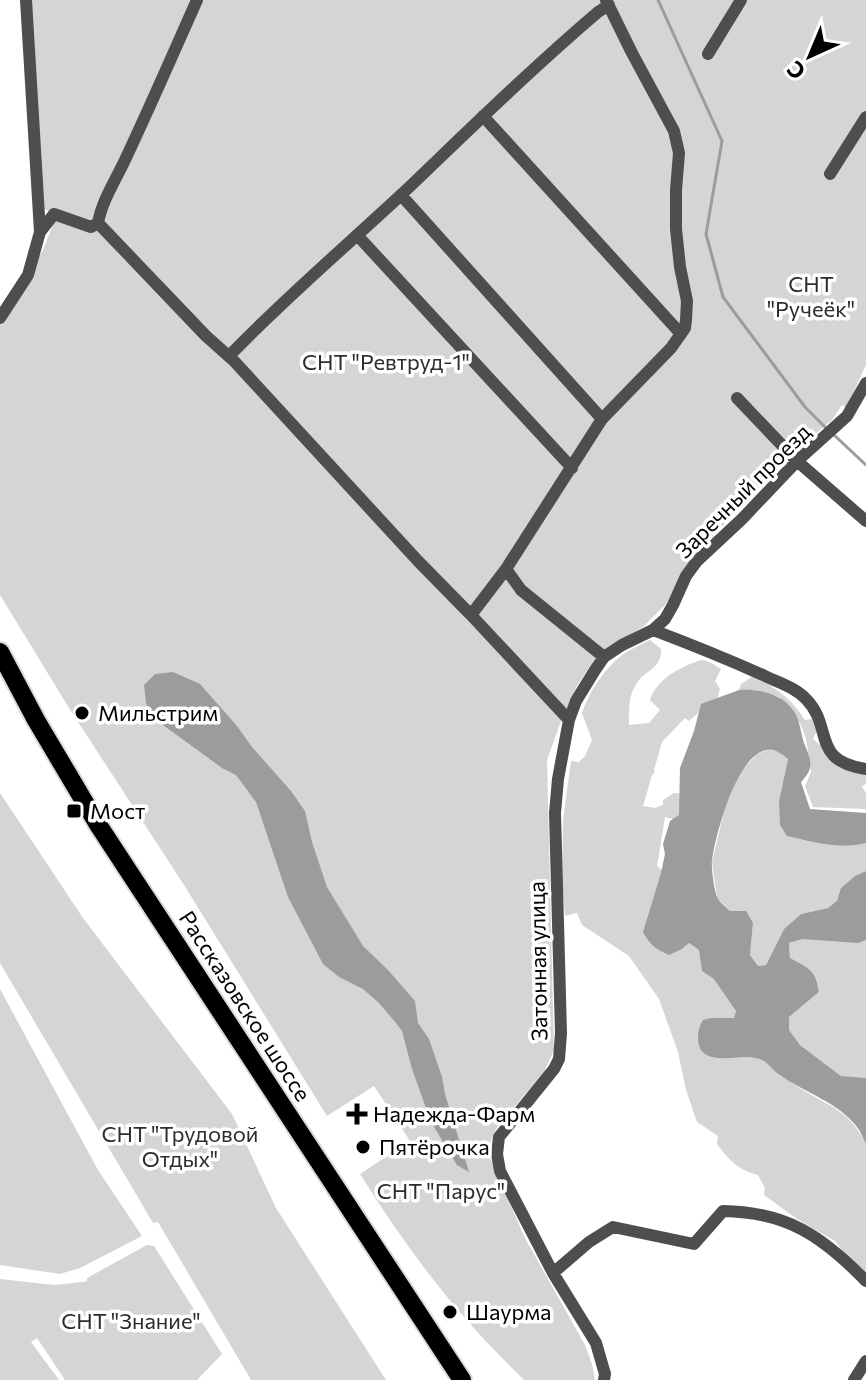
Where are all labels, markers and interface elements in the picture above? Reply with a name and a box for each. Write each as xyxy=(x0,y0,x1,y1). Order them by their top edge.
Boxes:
north arrow xyxy=(770,16,850,96)
text: С xyxy=(781,56,811,86)
park label: СНТ "Ручеёк" xyxy=(767,270,855,322)
park label: СНТ "Ревтруд-1" xyxy=(302,348,470,375)
street label: Заречный проезд xyxy=(670,418,816,564)
place label: Мильстрим xyxy=(98,699,218,726)
marker: Мильстрим xyxy=(73,704,91,722)
place label: Мост xyxy=(90,797,145,824)
marker: Мост xyxy=(65,802,83,820)
street label: Затонная улица xyxy=(523,881,552,1041)
street label: Рассказовское шоссе xyxy=(174,905,317,1106)
place label: Надежда-Фарм xyxy=(373,1100,535,1127)
marker: Надежда-Фарм xyxy=(348,1105,366,1123)
park label: СНТ "Трудовой Отдых" xyxy=(101,1120,259,1172)
place label: Пятёрочка xyxy=(379,1133,490,1160)
marker: Пятёрочка xyxy=(354,1138,372,1156)
park label: СНТ "Парус" xyxy=(377,1177,505,1204)
place label: Шаурма xyxy=(466,1298,551,1325)
marker: Шаурма xyxy=(441,1303,459,1321)
park label: СНТ "Знание" xyxy=(61,1307,201,1334)

